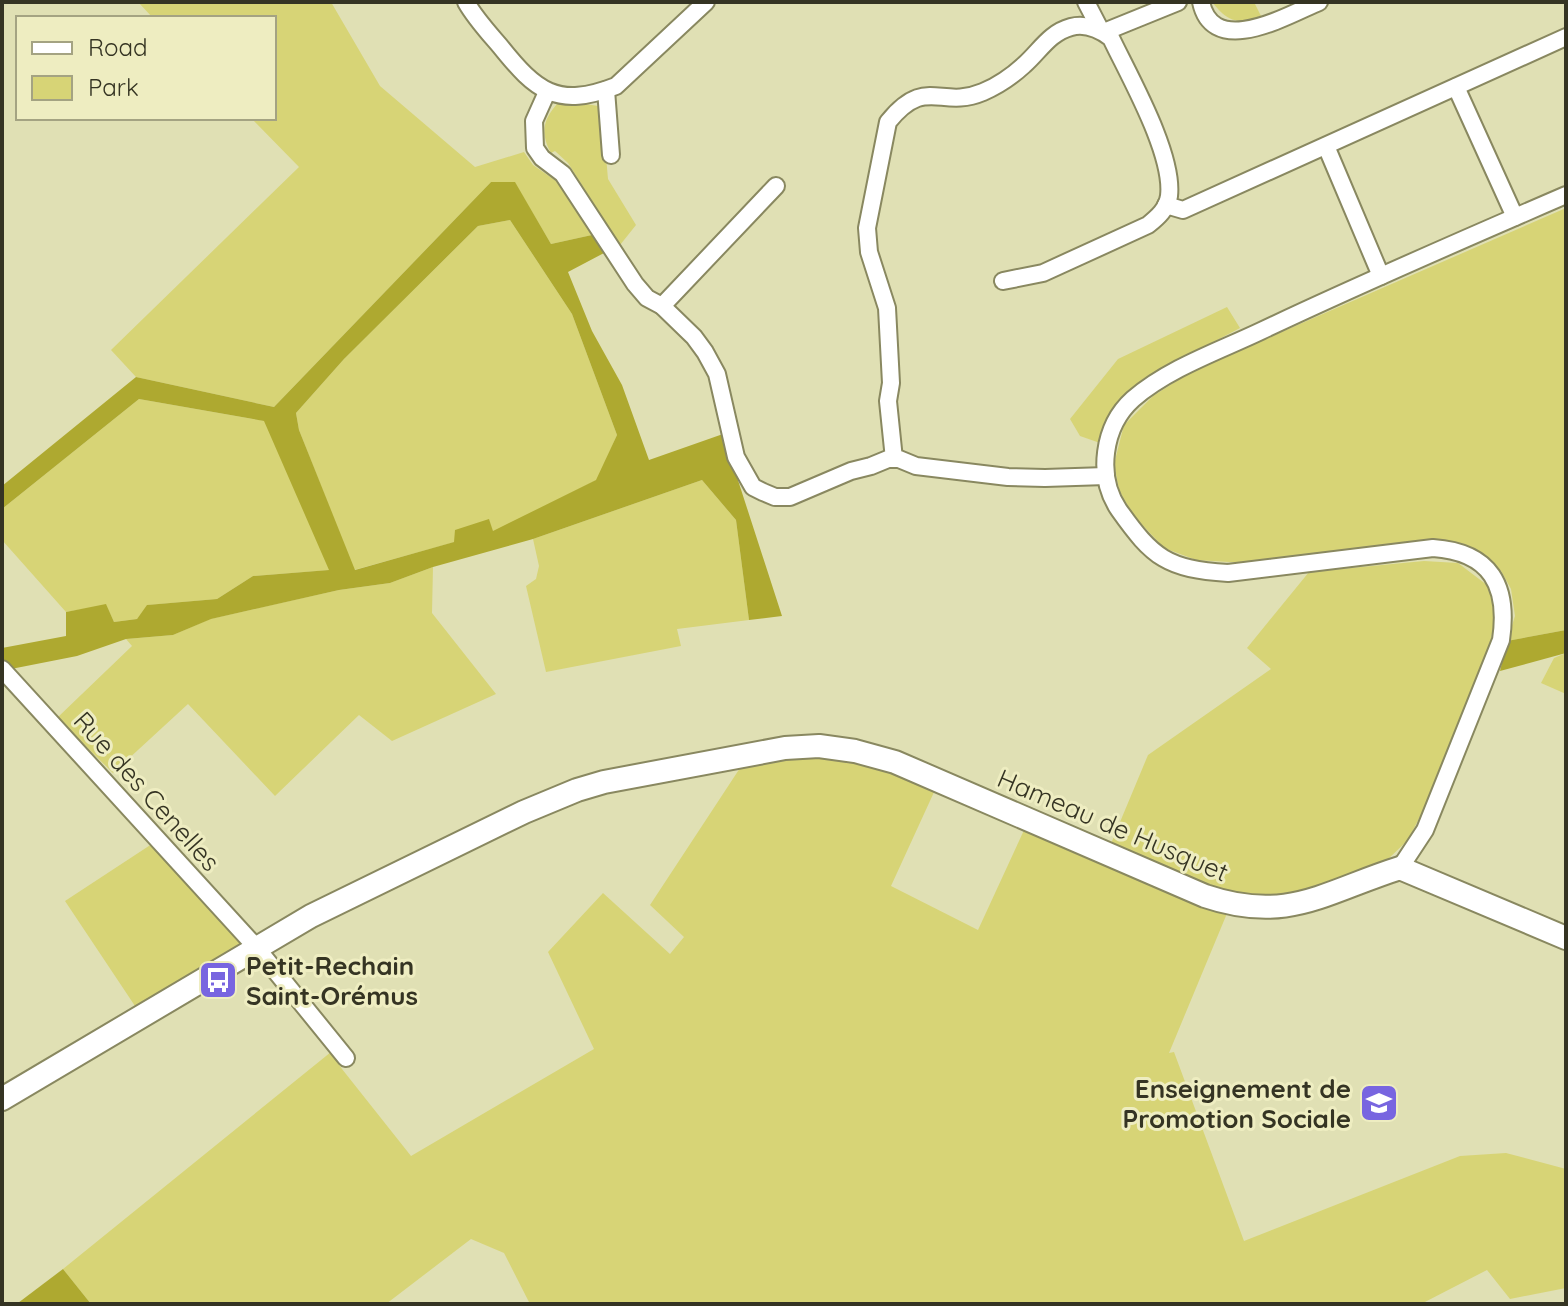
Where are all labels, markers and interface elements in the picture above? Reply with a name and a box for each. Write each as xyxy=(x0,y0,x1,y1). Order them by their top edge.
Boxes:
legend xyxy=(16,16,276,120)
text: Road xyxy=(88,32,148,62)
text: Park xyxy=(88,72,139,102)
street label: Rue des Cenelles xyxy=(67,704,227,878)
street label: Hameau de Husquet xyxy=(993,761,1233,889)
place label: Petit-Rechain Saint-Orémus xyxy=(246,949,418,1012)
bus stop icon: Petit-Rechain Saint-Orémus xyxy=(197,959,239,1001)
place label: Enseignement de Promotion Sociale xyxy=(1123,1072,1351,1135)
school or university icon: Enseignement de Promotion Sociale xyxy=(1358,1082,1400,1124)

